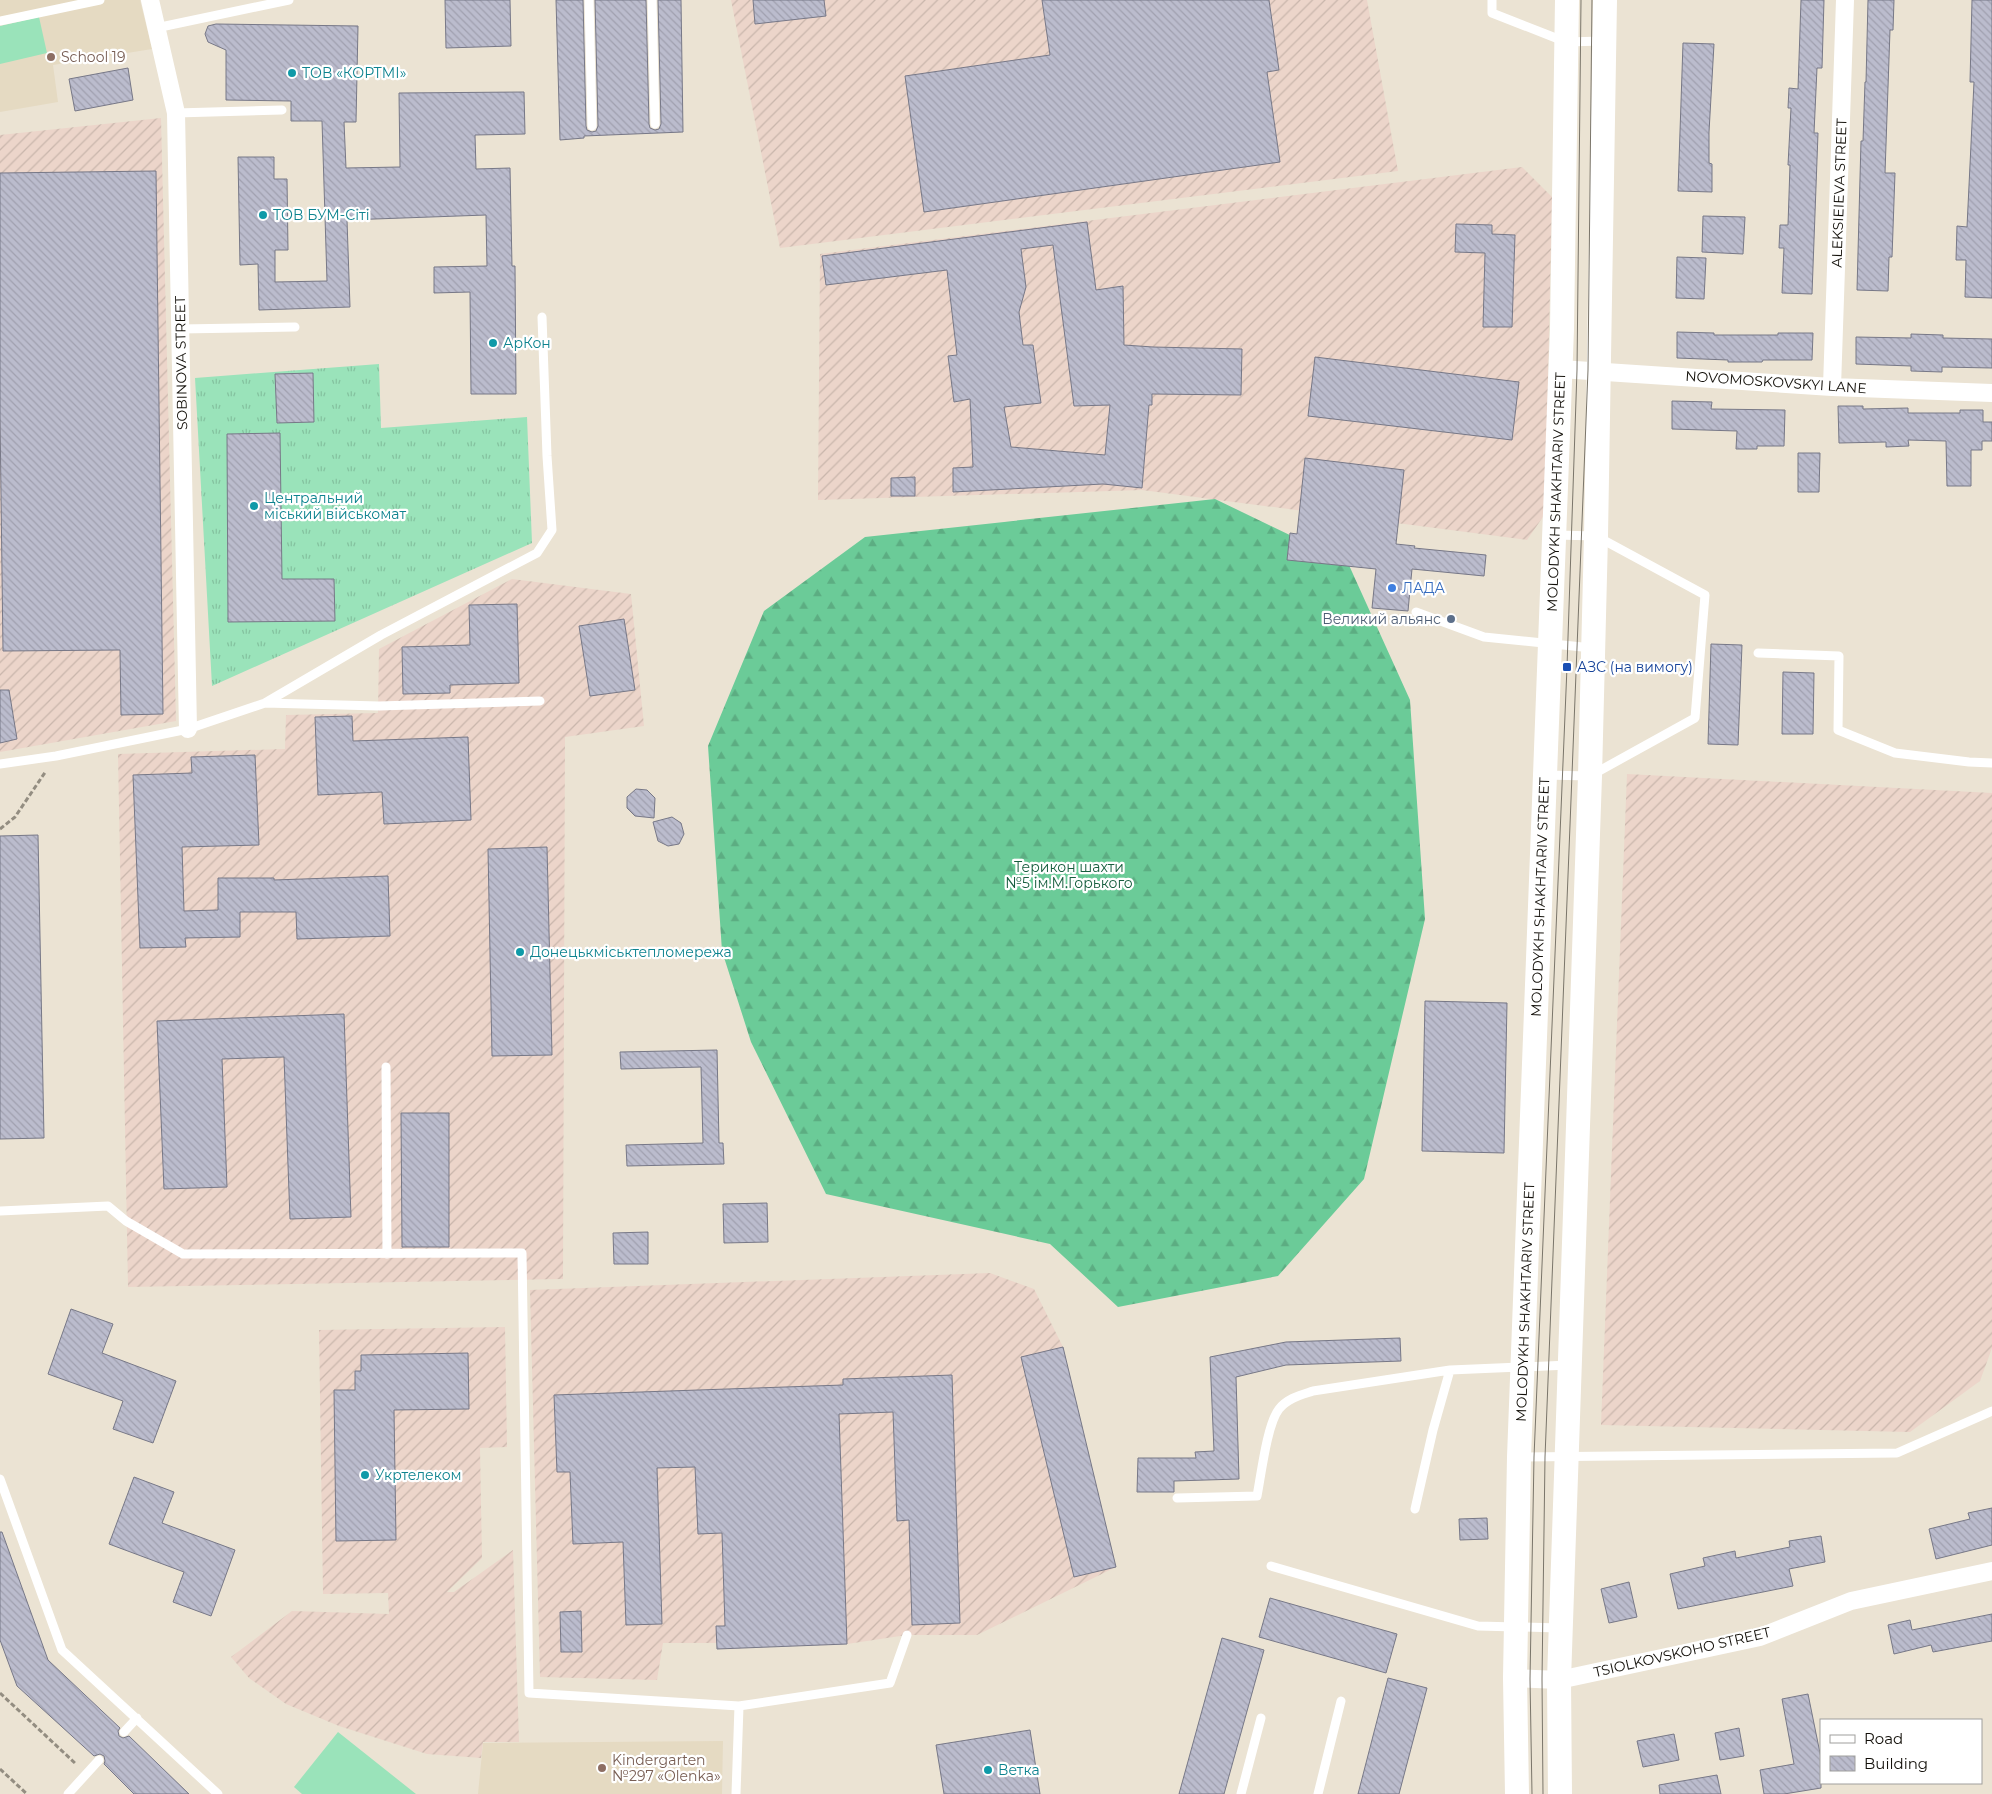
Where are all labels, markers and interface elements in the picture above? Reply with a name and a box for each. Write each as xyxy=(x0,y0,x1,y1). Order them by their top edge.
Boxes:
place label: School 19 xyxy=(61,48,125,66)
marker: School 19 xyxy=(45,51,57,63)
place label: ТОВ «КОРТМІ» xyxy=(302,64,406,82)
marker: ТОВ «КОРТМІ» xyxy=(286,67,298,79)
street label: ALEKSIEIEVA STREET xyxy=(1827,118,1851,268)
place label: ТОВ БУМ-Сіті xyxy=(273,206,370,224)
marker: ТОВ БУМ-Сіті xyxy=(257,209,269,221)
street label: SOBINOVA STREET xyxy=(171,296,191,430)
place label: АрКон xyxy=(503,334,551,352)
marker: АрКон xyxy=(487,337,499,349)
street label: NOVOMOSKOVSKYI LANE xyxy=(1685,367,1867,397)
street label: MOLODYKH SHAKHTARIV STREET xyxy=(1543,372,1569,612)
place label: Центральний міський військомат xyxy=(264,489,406,523)
marker: Центральний міський військомат xyxy=(248,500,260,512)
place label: ЛАДА xyxy=(1402,579,1446,597)
marker: ЛАДА xyxy=(1386,582,1398,594)
place label: Великий альянс xyxy=(1322,610,1441,628)
marker: Великий альянс xyxy=(1445,613,1457,625)
place label: АЗС (на вимогу) xyxy=(1577,658,1693,676)
marker: АЗС (на вимогу) xyxy=(1561,661,1573,673)
street label: MOLODYKH SHAKHTARIV STREET xyxy=(1527,777,1553,1017)
park label: Терикон шахти №5 ім.М.Горького xyxy=(1005,858,1133,892)
place label: Донецькміськтепломережа xyxy=(530,943,732,961)
marker: Донецькміськтепломережа xyxy=(514,946,526,958)
street label: MOLODYKH SHAKHTARIV STREET xyxy=(1512,1182,1538,1422)
place label: Укртелеком xyxy=(375,1466,462,1484)
marker: Укртелеком xyxy=(359,1469,371,1481)
street label: TSIOLKOVSKOHO STREET xyxy=(1592,1623,1772,1681)
legend xyxy=(1820,1719,1982,1784)
text: Road xyxy=(1864,1729,1903,1748)
place label: Kindergarten №297 «Olenka» xyxy=(612,1751,721,1785)
text: Building xyxy=(1864,1754,1928,1773)
place label: Ветка xyxy=(998,1761,1040,1779)
marker: Kindergarten №297 «Olenka» xyxy=(596,1762,608,1774)
marker: Ветка xyxy=(982,1764,994,1776)

